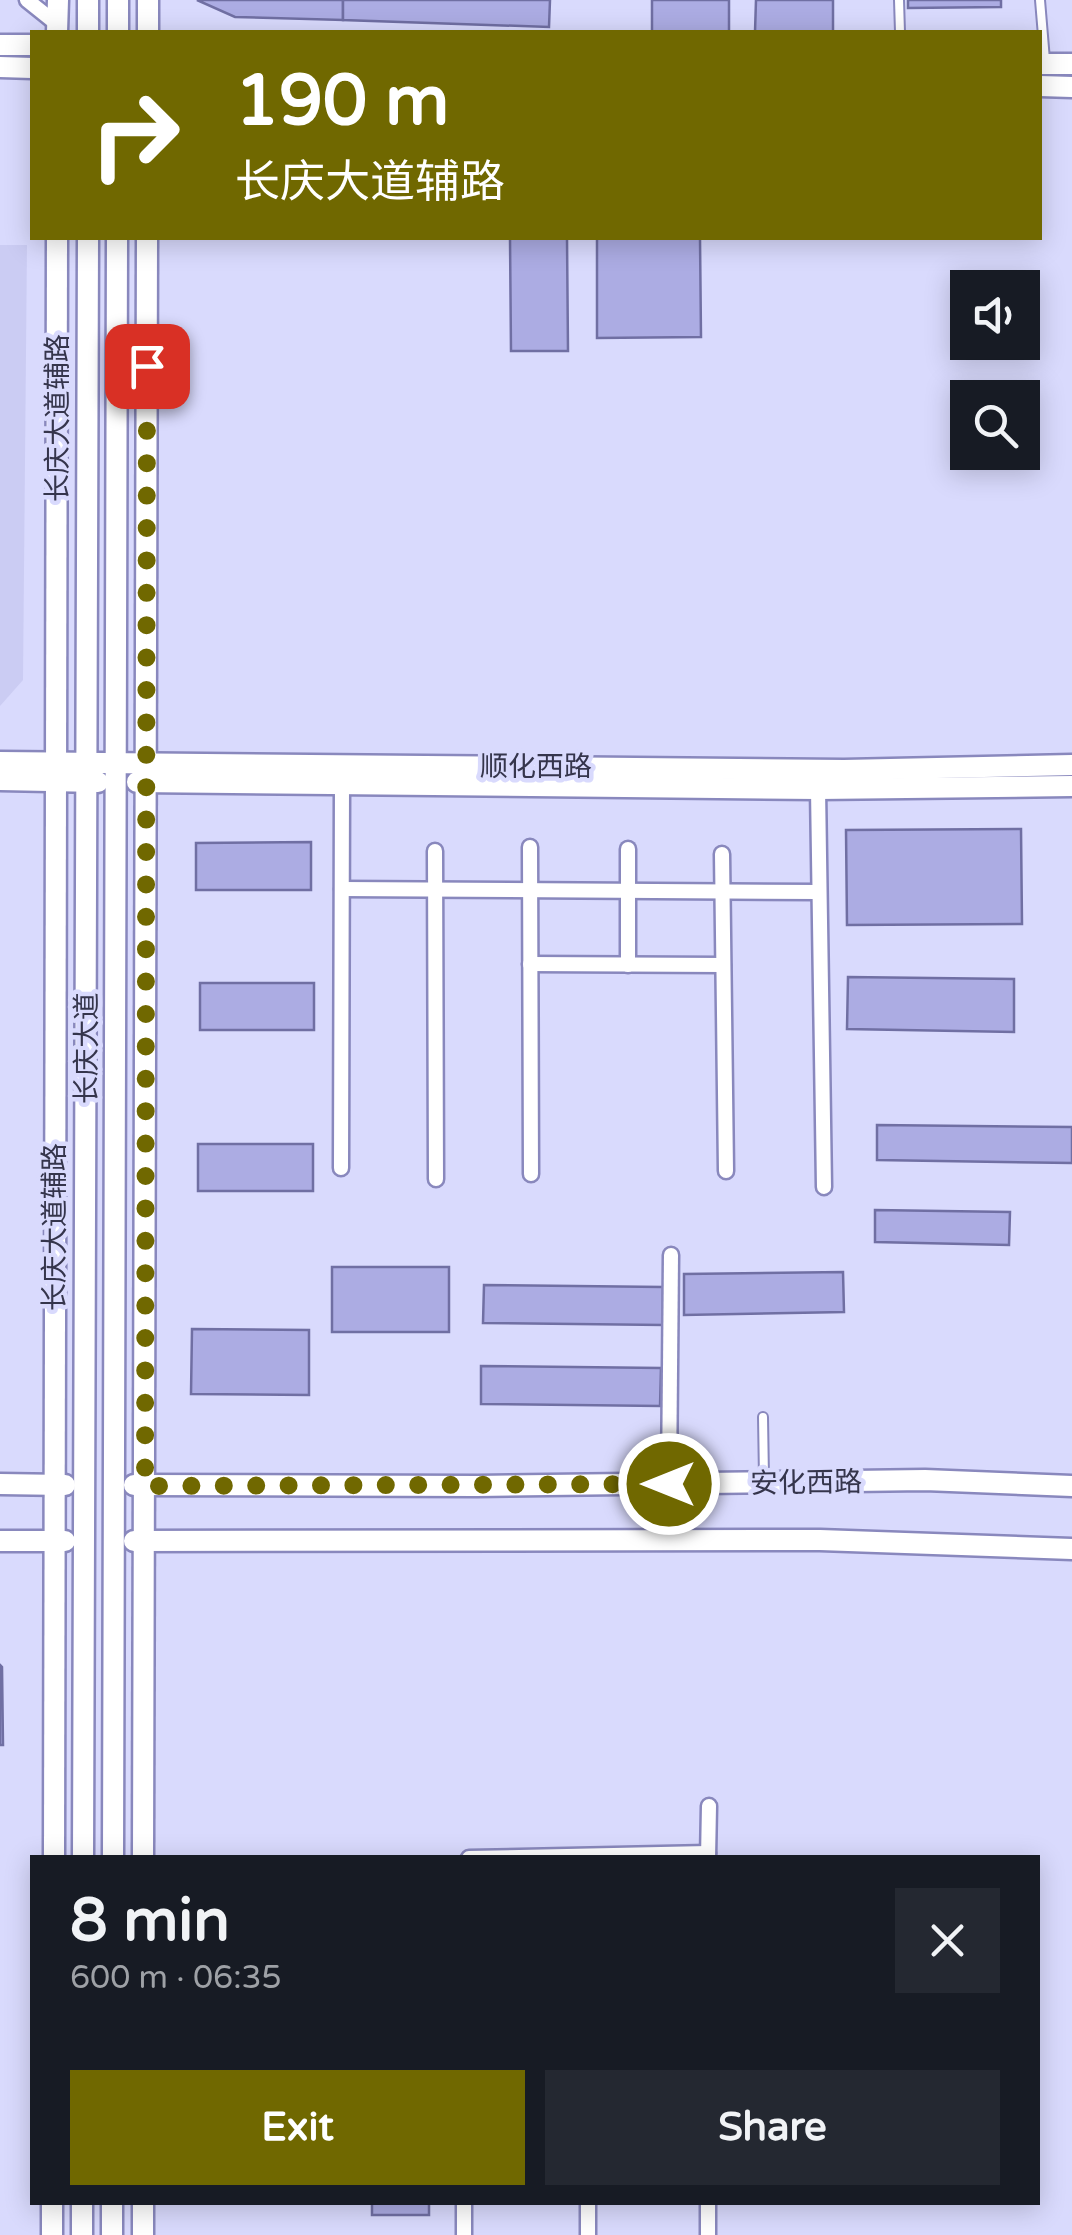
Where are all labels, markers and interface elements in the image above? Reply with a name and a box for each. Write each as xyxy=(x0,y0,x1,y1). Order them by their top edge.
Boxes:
text: 190 m xyxy=(235,60,449,144)
icon: right xyxy=(70,70,200,200)
text: 长庆大道辅路 xyxy=(235,156,505,210)
map controls xyxy=(950,270,1040,470)
button: sound xyxy=(950,270,1040,360)
pin xyxy=(105,324,190,409)
street label: 长庆大道辅路 xyxy=(41,334,75,502)
icon: arrive xyxy=(120,339,175,394)
button: search xyxy=(950,380,1040,470)
street label: 顺化西路 xyxy=(480,750,592,784)
street label: 长庆大道 xyxy=(70,992,104,1104)
street label: 长庆大道辅路 xyxy=(38,1143,72,1311)
position arrow xyxy=(617,1432,721,1536)
street label: 安化西路 xyxy=(750,1465,862,1501)
text: 8 min xyxy=(70,1885,230,1957)
button: close xyxy=(895,1888,1000,1993)
text: 600 m · 06:35 xyxy=(70,1959,282,1997)
button: Exit xyxy=(70,2070,525,2185)
button: Share xyxy=(545,2070,1000,2185)

